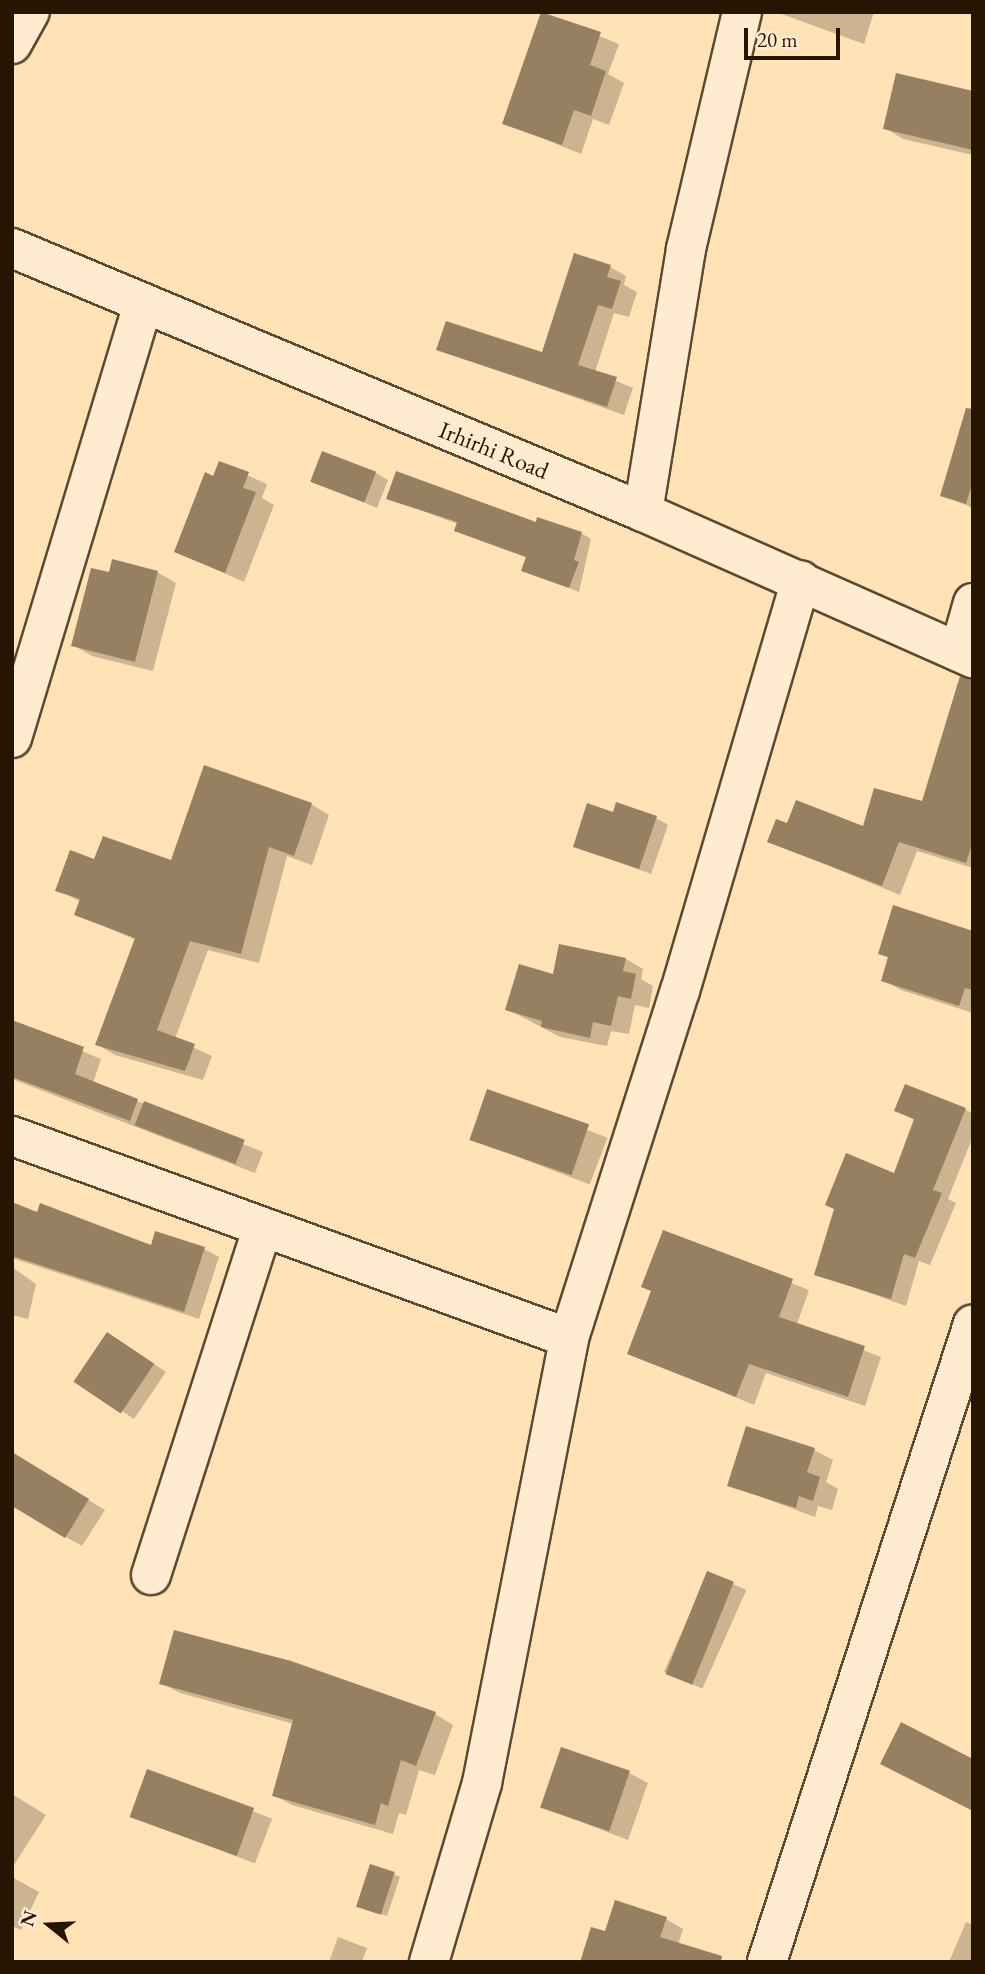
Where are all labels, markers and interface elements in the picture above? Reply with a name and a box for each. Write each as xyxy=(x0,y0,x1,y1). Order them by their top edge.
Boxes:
scale bar xyxy=(747,14,843,58)
text: 20 m xyxy=(757,26,798,53)
street label: Irhirhi Road xyxy=(435,415,553,485)
north arrow xyxy=(14,1890,84,1960)
text: N xyxy=(14,1907,43,1930)

